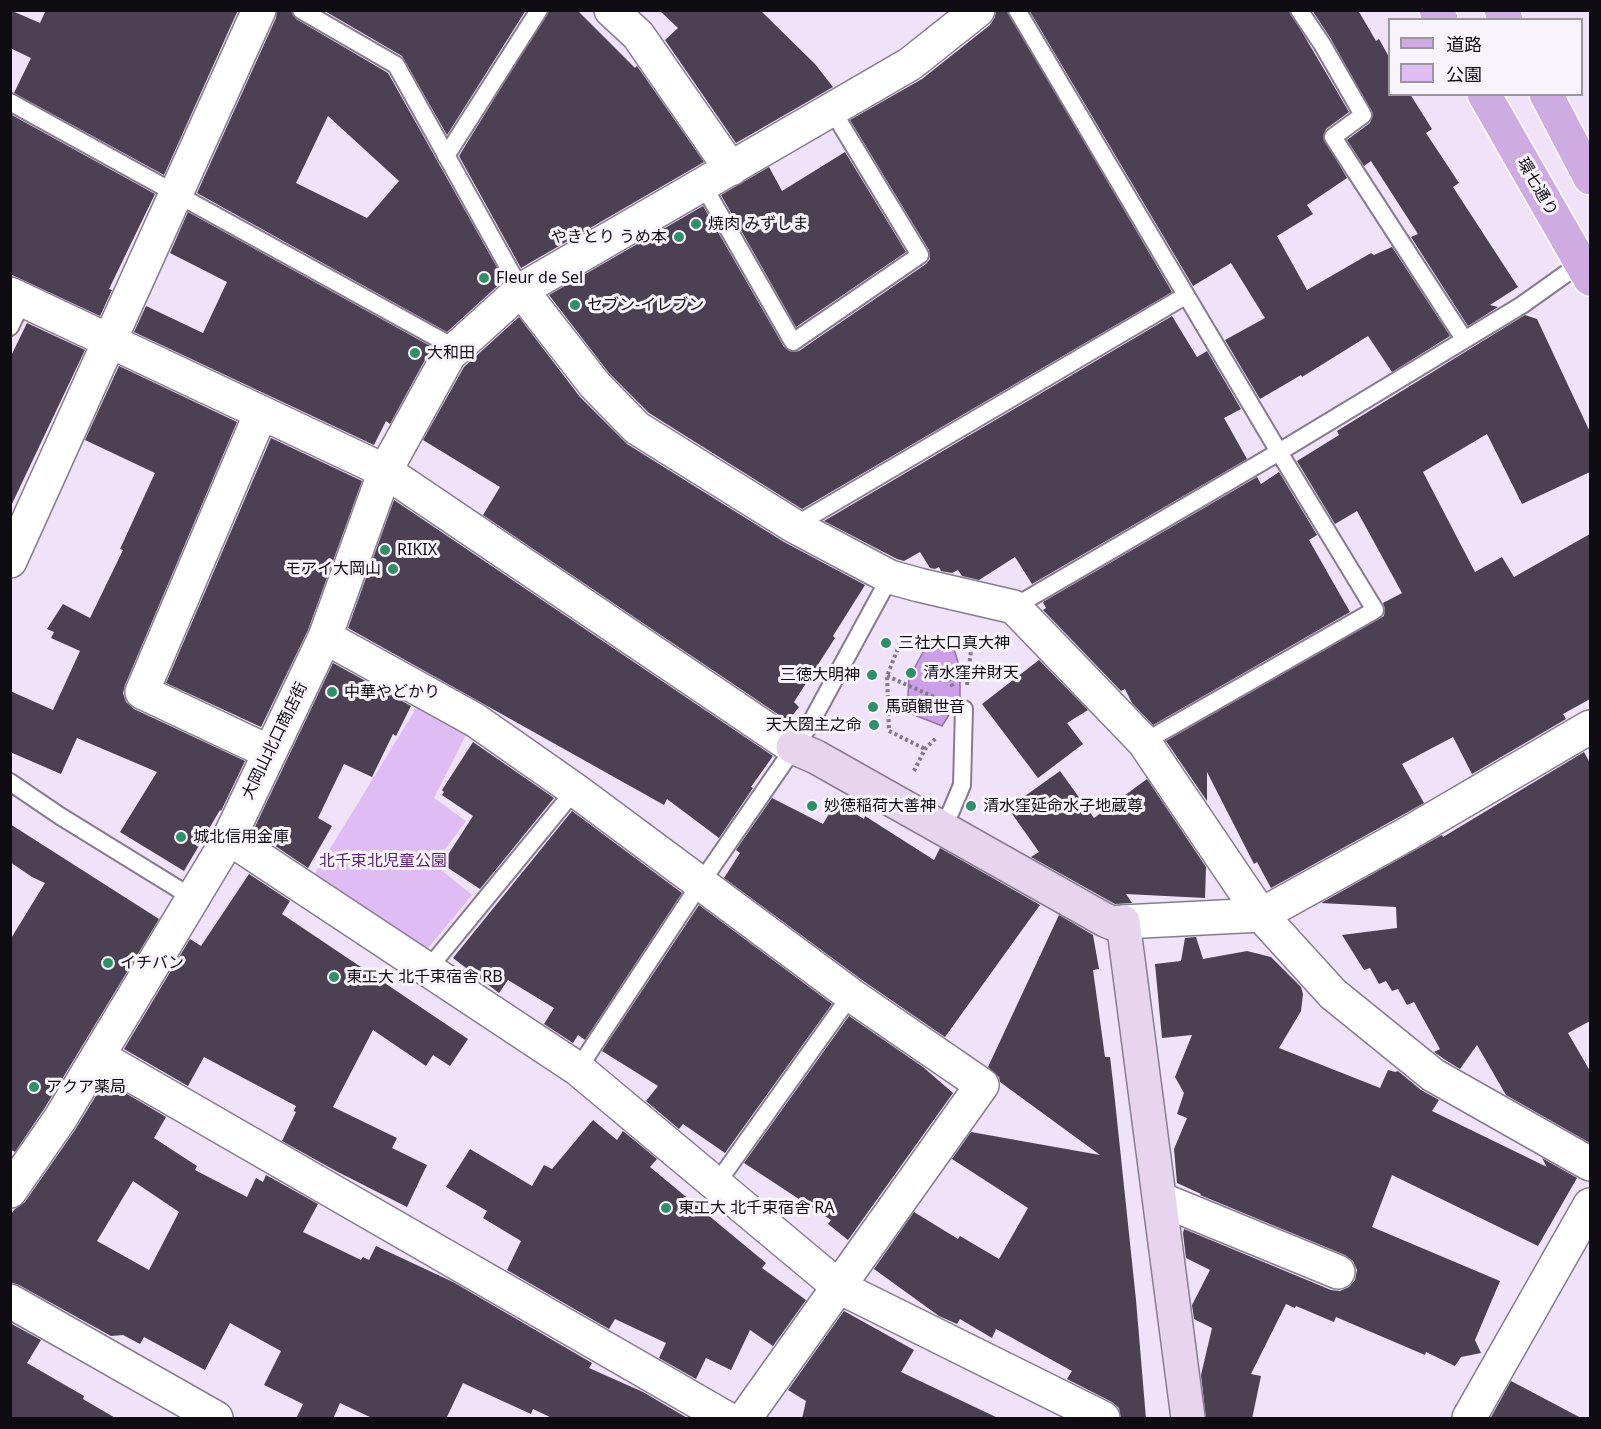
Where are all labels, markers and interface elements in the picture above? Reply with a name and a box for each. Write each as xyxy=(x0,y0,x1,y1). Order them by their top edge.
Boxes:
legend xyxy=(1388,18,1583,96)
text: 道路 xyxy=(1446,32,1482,56)
text: 公園 xyxy=(1446,62,1482,86)
street label: 環七通り xyxy=(1513,154,1561,220)
place label: 焼肉 みずしま xyxy=(708,214,808,234)
marker: 焼肉 みずしま xyxy=(689,217,703,231)
place label: やきとり うめ本 xyxy=(551,227,667,247)
marker: やきとり うめ本 xyxy=(672,230,686,244)
place label: Fleur de Sel xyxy=(496,268,583,288)
marker: Fleur de Sel xyxy=(477,271,491,285)
place label: セブン-イレブン xyxy=(587,295,704,315)
marker: セブン-イレブン xyxy=(568,298,582,312)
place label: 大和田 xyxy=(427,343,475,363)
marker: 大和田 xyxy=(408,346,422,360)
place label: RIKIX xyxy=(397,540,437,560)
marker: RIKIX xyxy=(378,543,392,557)
place label: モアイ大岡山 xyxy=(285,559,381,579)
marker: モアイ大岡山 xyxy=(386,562,400,576)
place label: 三社大口真大神 xyxy=(898,633,1010,653)
marker: 三社大口真大神 xyxy=(879,636,893,650)
place label: 清水窪弁財天 xyxy=(923,663,1019,683)
place label: 三徳大明神 xyxy=(780,665,860,685)
marker: 清水窪弁財天 xyxy=(904,666,918,680)
marker: 三徳大明神 xyxy=(865,668,879,682)
street label: 大岡山北口商店街 xyxy=(238,679,312,803)
place label: 中華やどかり xyxy=(344,682,440,702)
marker: 中華やどかり xyxy=(325,685,339,699)
place label: 馬頭観世音 xyxy=(885,697,965,717)
marker: 馬頭観世音 xyxy=(866,700,880,714)
place label: 天大圀主之命 xyxy=(766,715,862,735)
marker: 天大圀主之命 xyxy=(867,718,881,732)
place label: 妙徳稲荷大善神 xyxy=(824,796,936,816)
place label: 清水窪延命水子地蔵尊 xyxy=(983,796,1143,816)
marker: 妙徳稲荷大善神 xyxy=(805,799,819,813)
marker: 清水窪延命水子地蔵尊 xyxy=(964,799,978,813)
place label: 城北信用金庫 xyxy=(193,827,289,847)
marker: 城北信用金庫 xyxy=(174,830,188,844)
park label: 北千束北児童公園 xyxy=(319,851,447,871)
place label: イチバン xyxy=(120,953,184,973)
marker: イチバン xyxy=(101,956,115,970)
place label: 東工大 北千束宿舎 RB xyxy=(346,967,503,987)
marker: 東工大 北千束宿舎 RB xyxy=(327,970,341,984)
place label: アクア薬局 xyxy=(46,1077,126,1097)
marker: アクア薬局 xyxy=(27,1080,41,1094)
place label: 東工大 北千束宿舎 RA xyxy=(678,1198,834,1218)
marker: 東工大 北千束宿舎 RA xyxy=(659,1201,673,1215)

